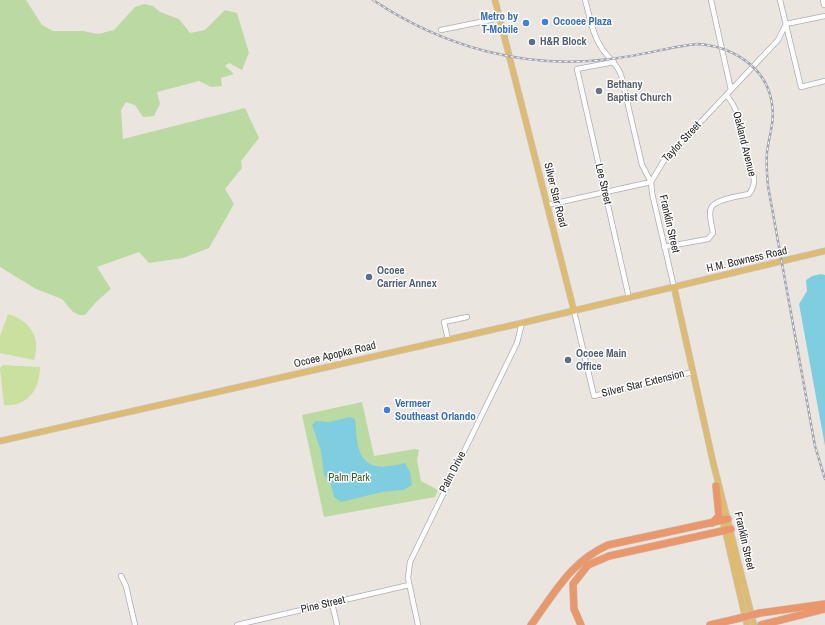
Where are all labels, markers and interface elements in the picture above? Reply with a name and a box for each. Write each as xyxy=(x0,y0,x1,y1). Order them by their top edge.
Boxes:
place label: Metro by T-Mobile xyxy=(480,10,518,36)
place label: Ocooee Plaza xyxy=(553,15,612,29)
marker: Ocooee Plaza xyxy=(540,17,550,27)
marker: Metro by T-Mobile xyxy=(521,18,531,28)
place label: H&R Block xyxy=(540,35,587,49)
marker: H&R Block xyxy=(527,37,537,47)
place label: Bethany Baptist Church xyxy=(607,78,672,104)
marker: Bethany Baptist Church xyxy=(594,86,604,96)
street label: Oakland Avenue xyxy=(730,110,758,178)
street label: Taylor Street xyxy=(660,119,704,165)
street label: Silver Star Road xyxy=(541,161,569,229)
street label: Lee Street xyxy=(592,162,614,206)
street label: Franklin Street xyxy=(656,194,682,254)
street label: H.M. Bowness Road xyxy=(705,244,789,276)
place label: Ocoee Carrier Annex xyxy=(377,264,437,290)
marker: Ocoee Carrier Annex xyxy=(364,272,374,282)
street label: Ocoee Apopka Road xyxy=(293,339,377,371)
place label: Ocoee Main Office xyxy=(576,347,627,373)
marker: Ocoee Main Office xyxy=(563,355,573,365)
street label: Silver Star Extension xyxy=(600,367,686,401)
place label: Vermeer Southeast Orlando xyxy=(395,397,476,423)
marker: Vermeer Southeast Orlando xyxy=(382,405,392,415)
street label: Palm Drive xyxy=(437,449,469,495)
park label: Palm Park xyxy=(328,471,370,485)
street label: Franklin Street xyxy=(731,511,757,571)
street label: Pine Street xyxy=(300,593,346,617)

